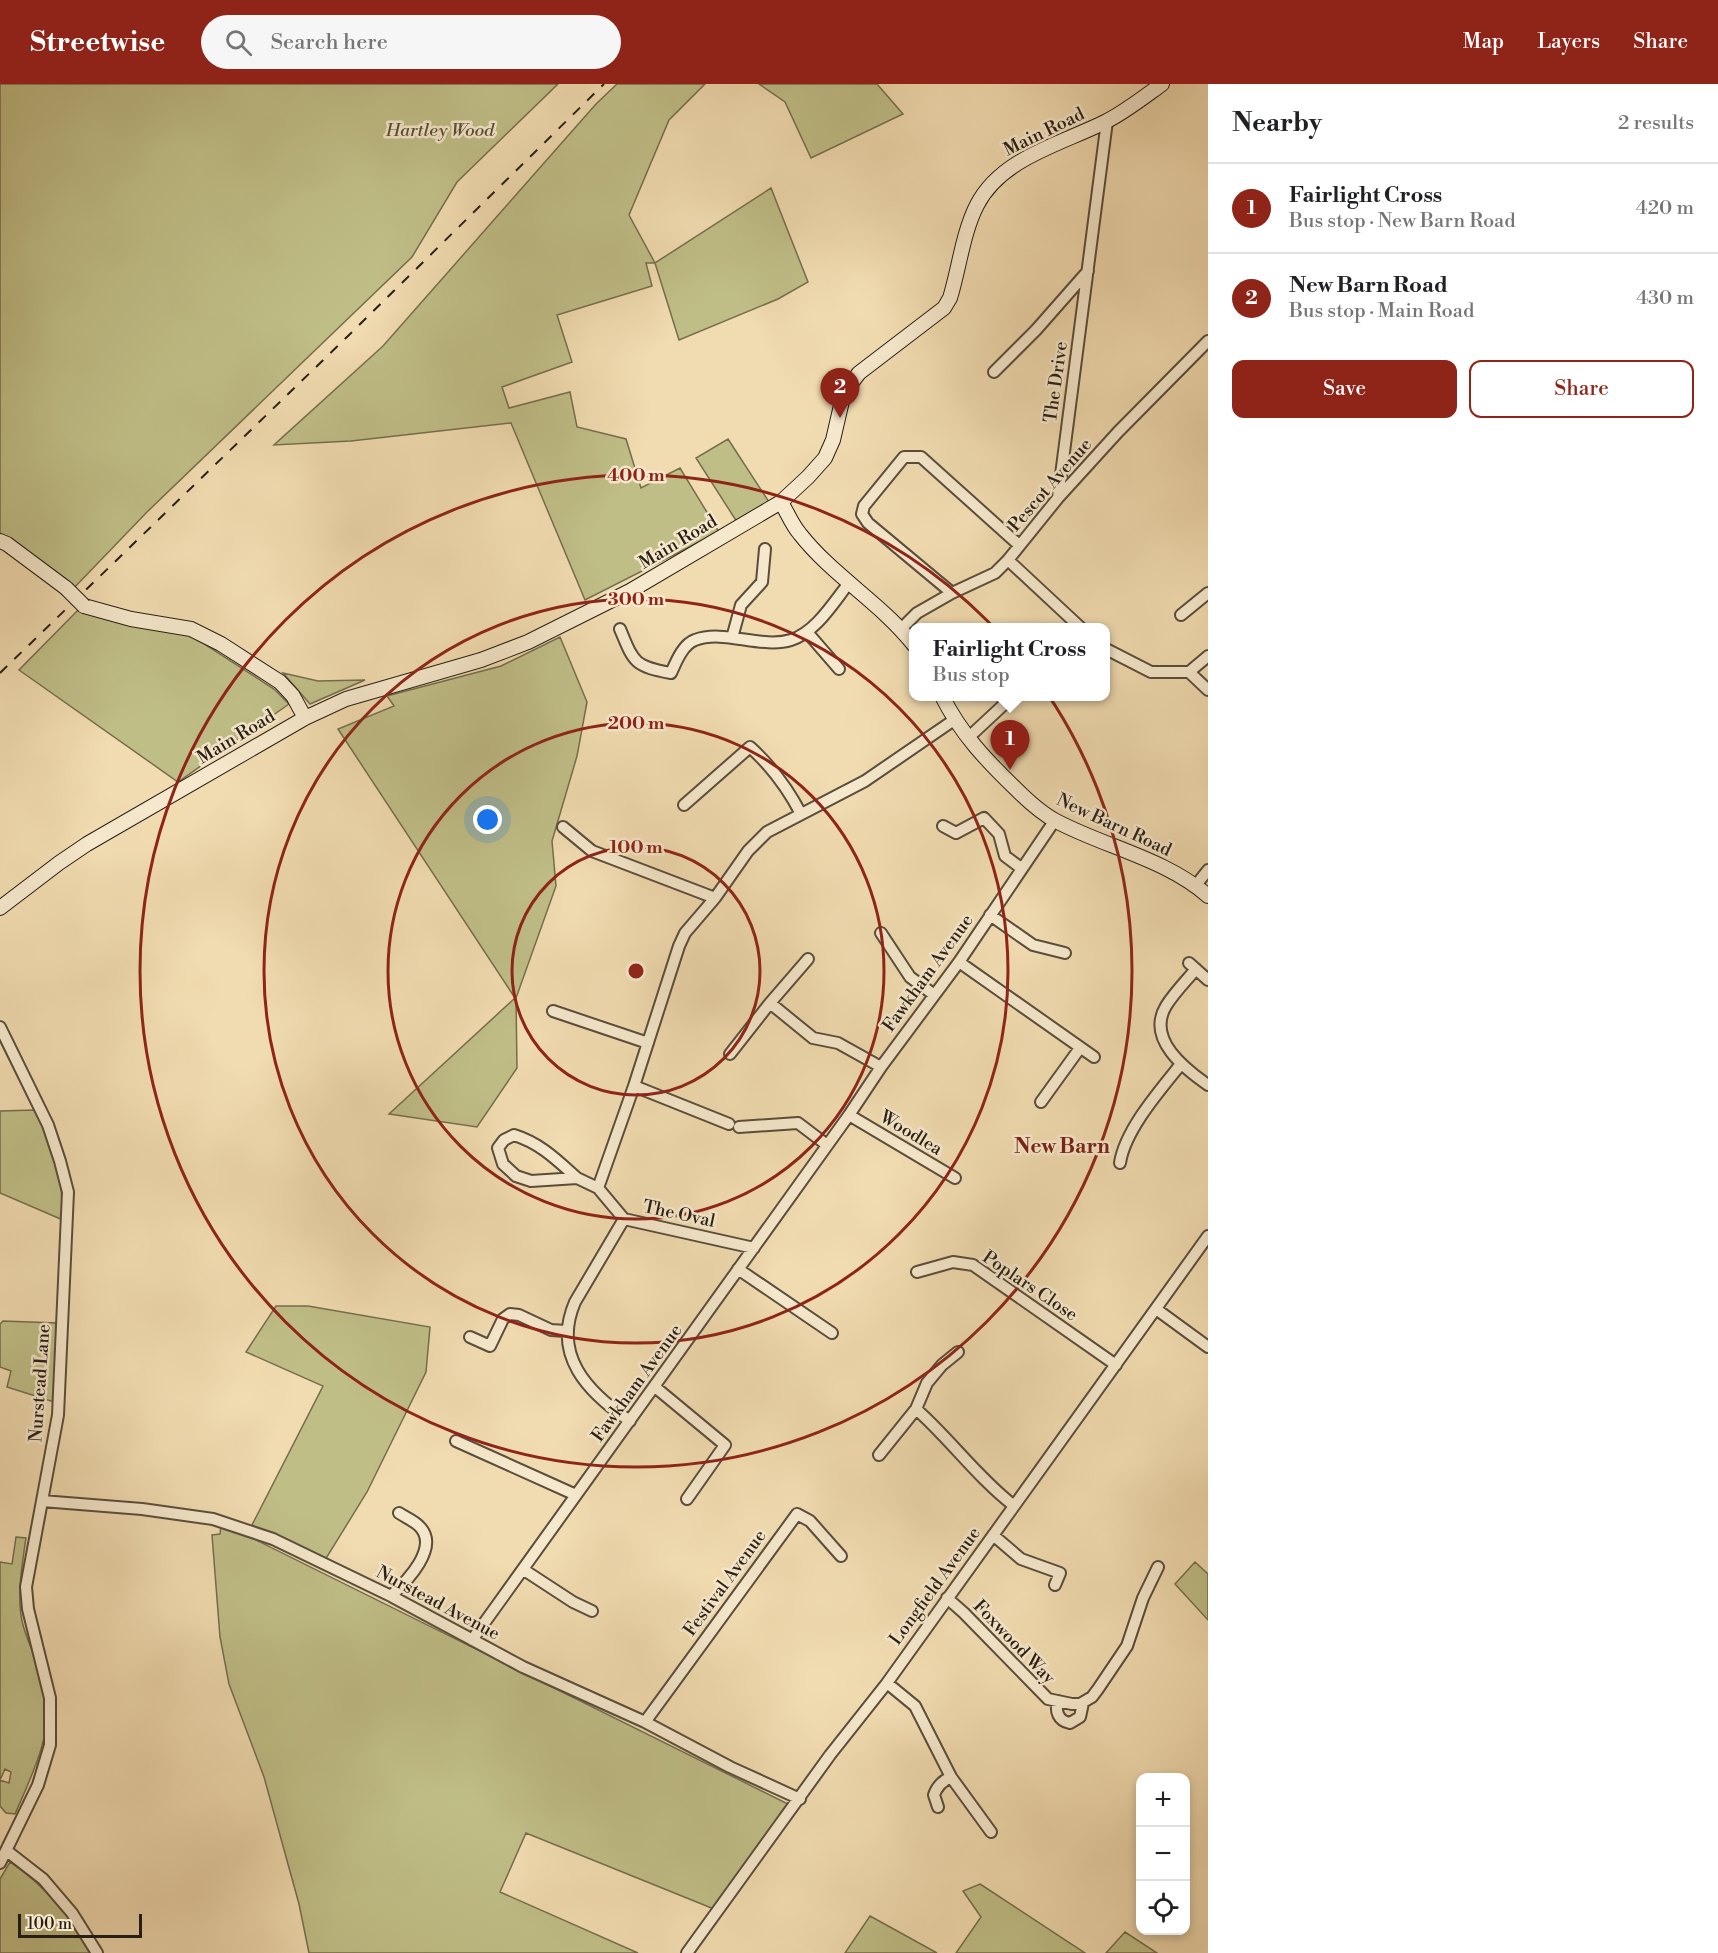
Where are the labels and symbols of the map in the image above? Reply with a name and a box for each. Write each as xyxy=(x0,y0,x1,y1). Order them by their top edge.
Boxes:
street label: Main Road xyxy=(1000,102,1089,161)
park label: Hartley Wood xyxy=(385,119,495,142)
street label: The Drive xyxy=(1039,340,1073,424)
pin: 2 xyxy=(820,368,860,418)
street label: Pescot Avenue xyxy=(1003,433,1097,537)
text: 400 m xyxy=(607,464,665,487)
street label: Main Road xyxy=(635,509,722,574)
text: 300 m xyxy=(608,588,665,611)
street label: Main Road xyxy=(193,704,280,769)
text: 200 m xyxy=(608,712,665,735)
pin: 1 xyxy=(990,720,1030,770)
street label: New Barn Road xyxy=(1053,788,1176,862)
your location xyxy=(473,805,502,834)
text: 100 m xyxy=(609,836,663,859)
street label: Fawkham Avenue xyxy=(878,910,978,1036)
centre of rings xyxy=(626,961,646,981)
street label: Woodlea xyxy=(875,1105,947,1161)
district label: New Barn xyxy=(1014,1134,1110,1160)
street label: The Oval xyxy=(641,1195,718,1233)
street label: Poplars Close xyxy=(978,1246,1082,1326)
street label: Fawkham Avenue xyxy=(587,1320,687,1446)
street label: Nurstead Lane xyxy=(24,1323,56,1443)
street label: Longfield Avenue xyxy=(884,1522,986,1650)
street label: Festival Avenue xyxy=(679,1525,771,1641)
street label: Nurstead Avenue xyxy=(372,1561,504,1645)
street label: Foxwood Way xyxy=(968,1595,1060,1689)
scale bar xyxy=(18,1911,142,1938)

